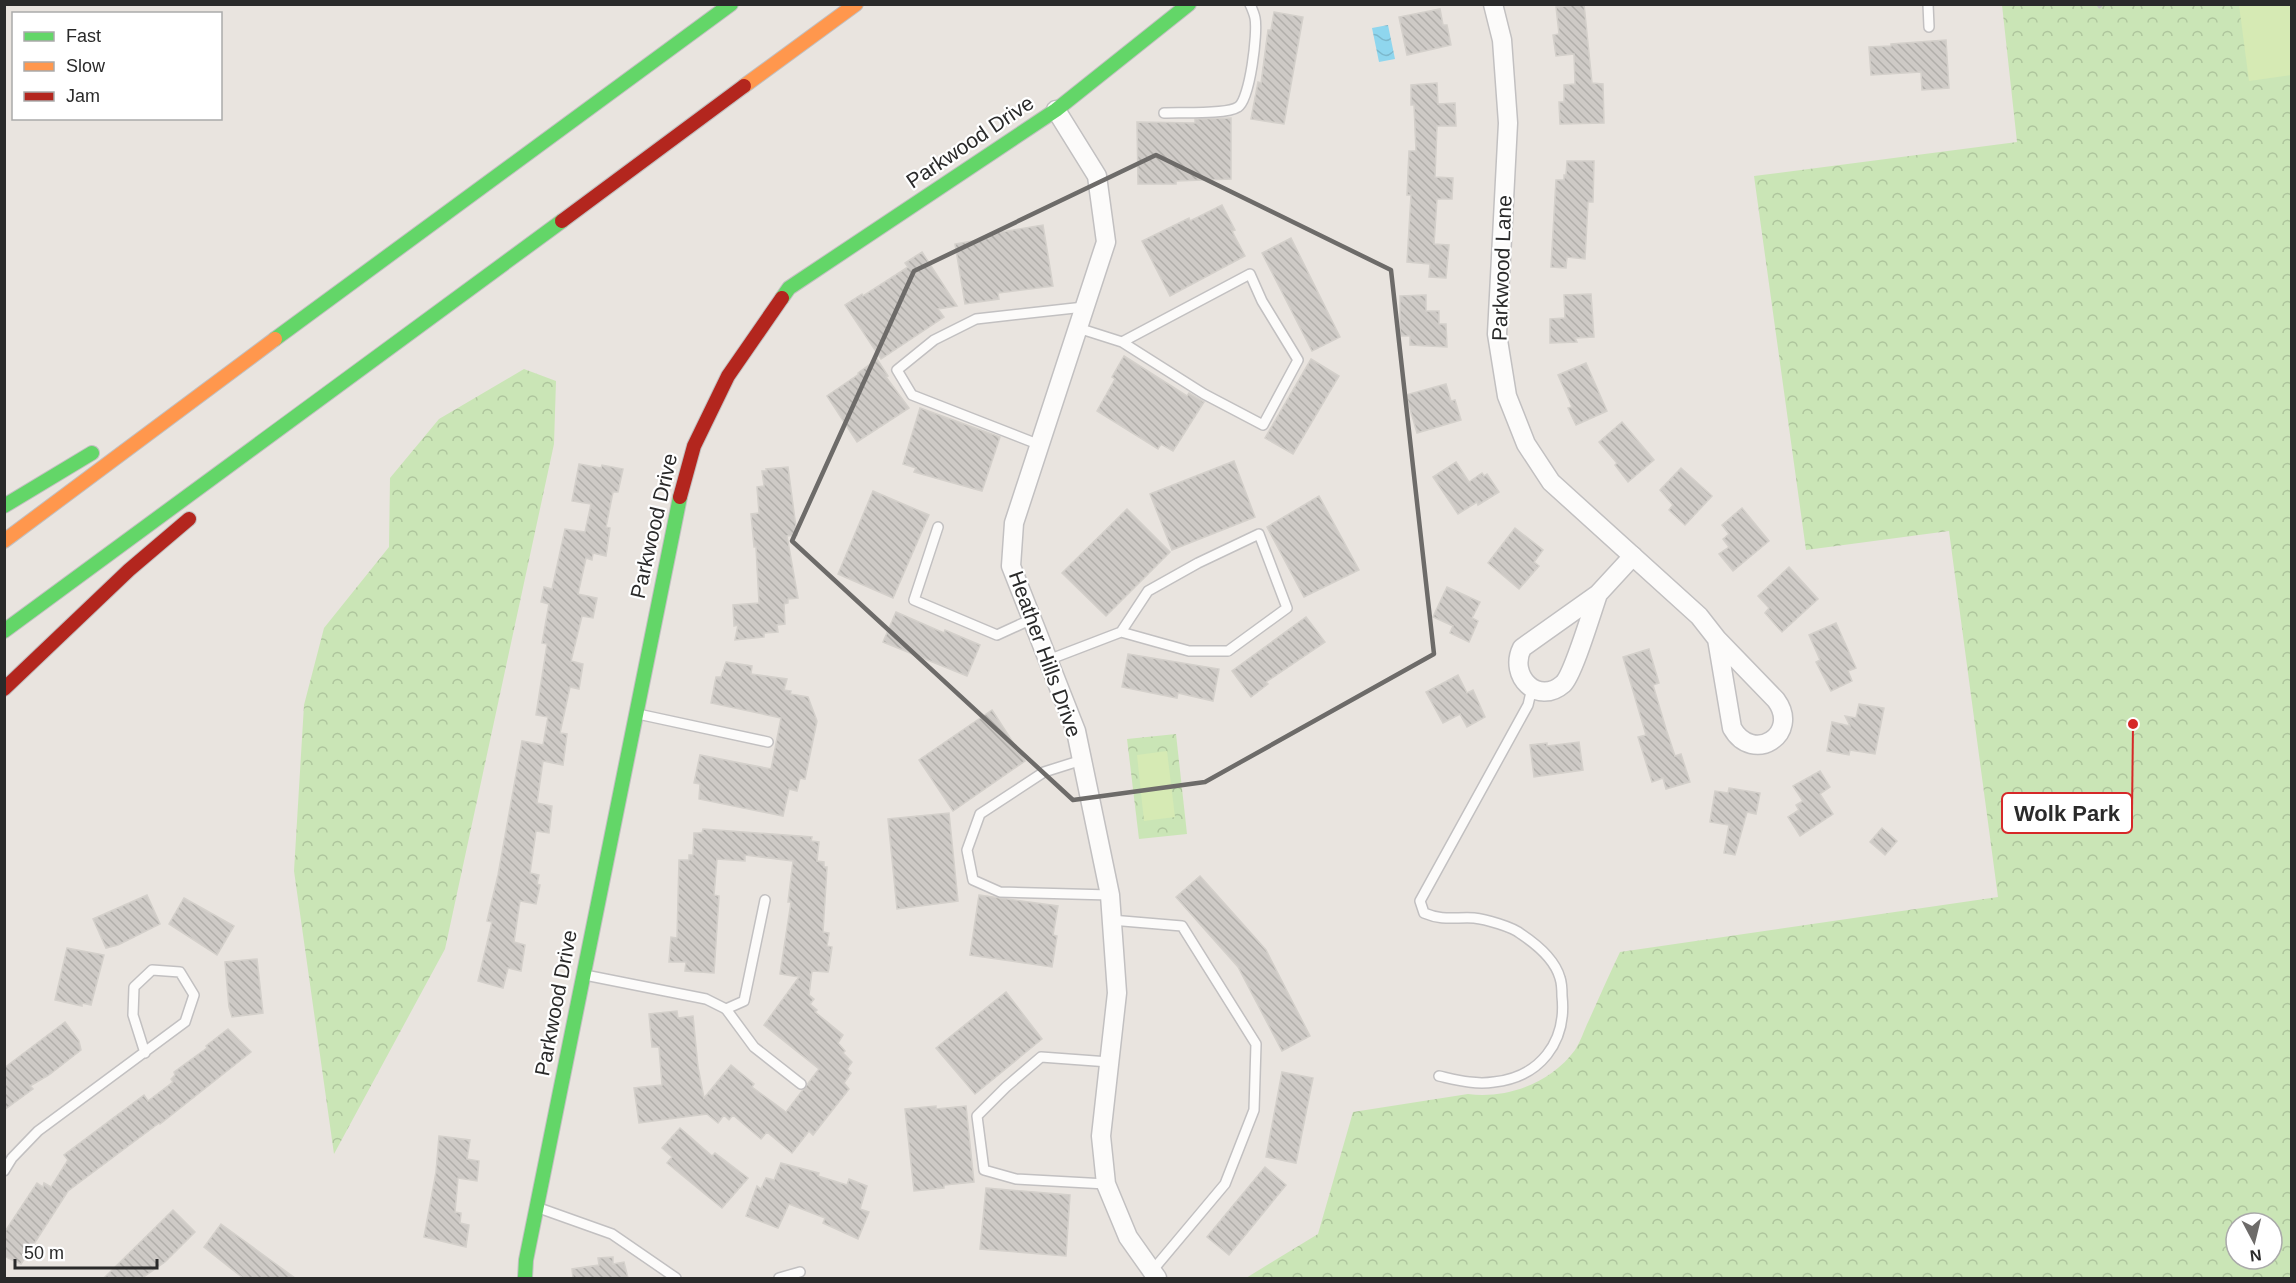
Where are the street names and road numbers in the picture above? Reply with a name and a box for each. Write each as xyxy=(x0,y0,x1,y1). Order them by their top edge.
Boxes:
street label: Parkwood Drive xyxy=(902,91,1038,193)
street label: Parkwood Lane xyxy=(1487,195,1516,341)
street label: Parkwood Drive xyxy=(626,451,681,601)
street label: Heather Hills Drive xyxy=(1005,568,1086,740)
street label: Parkwood Drive xyxy=(530,928,581,1078)

